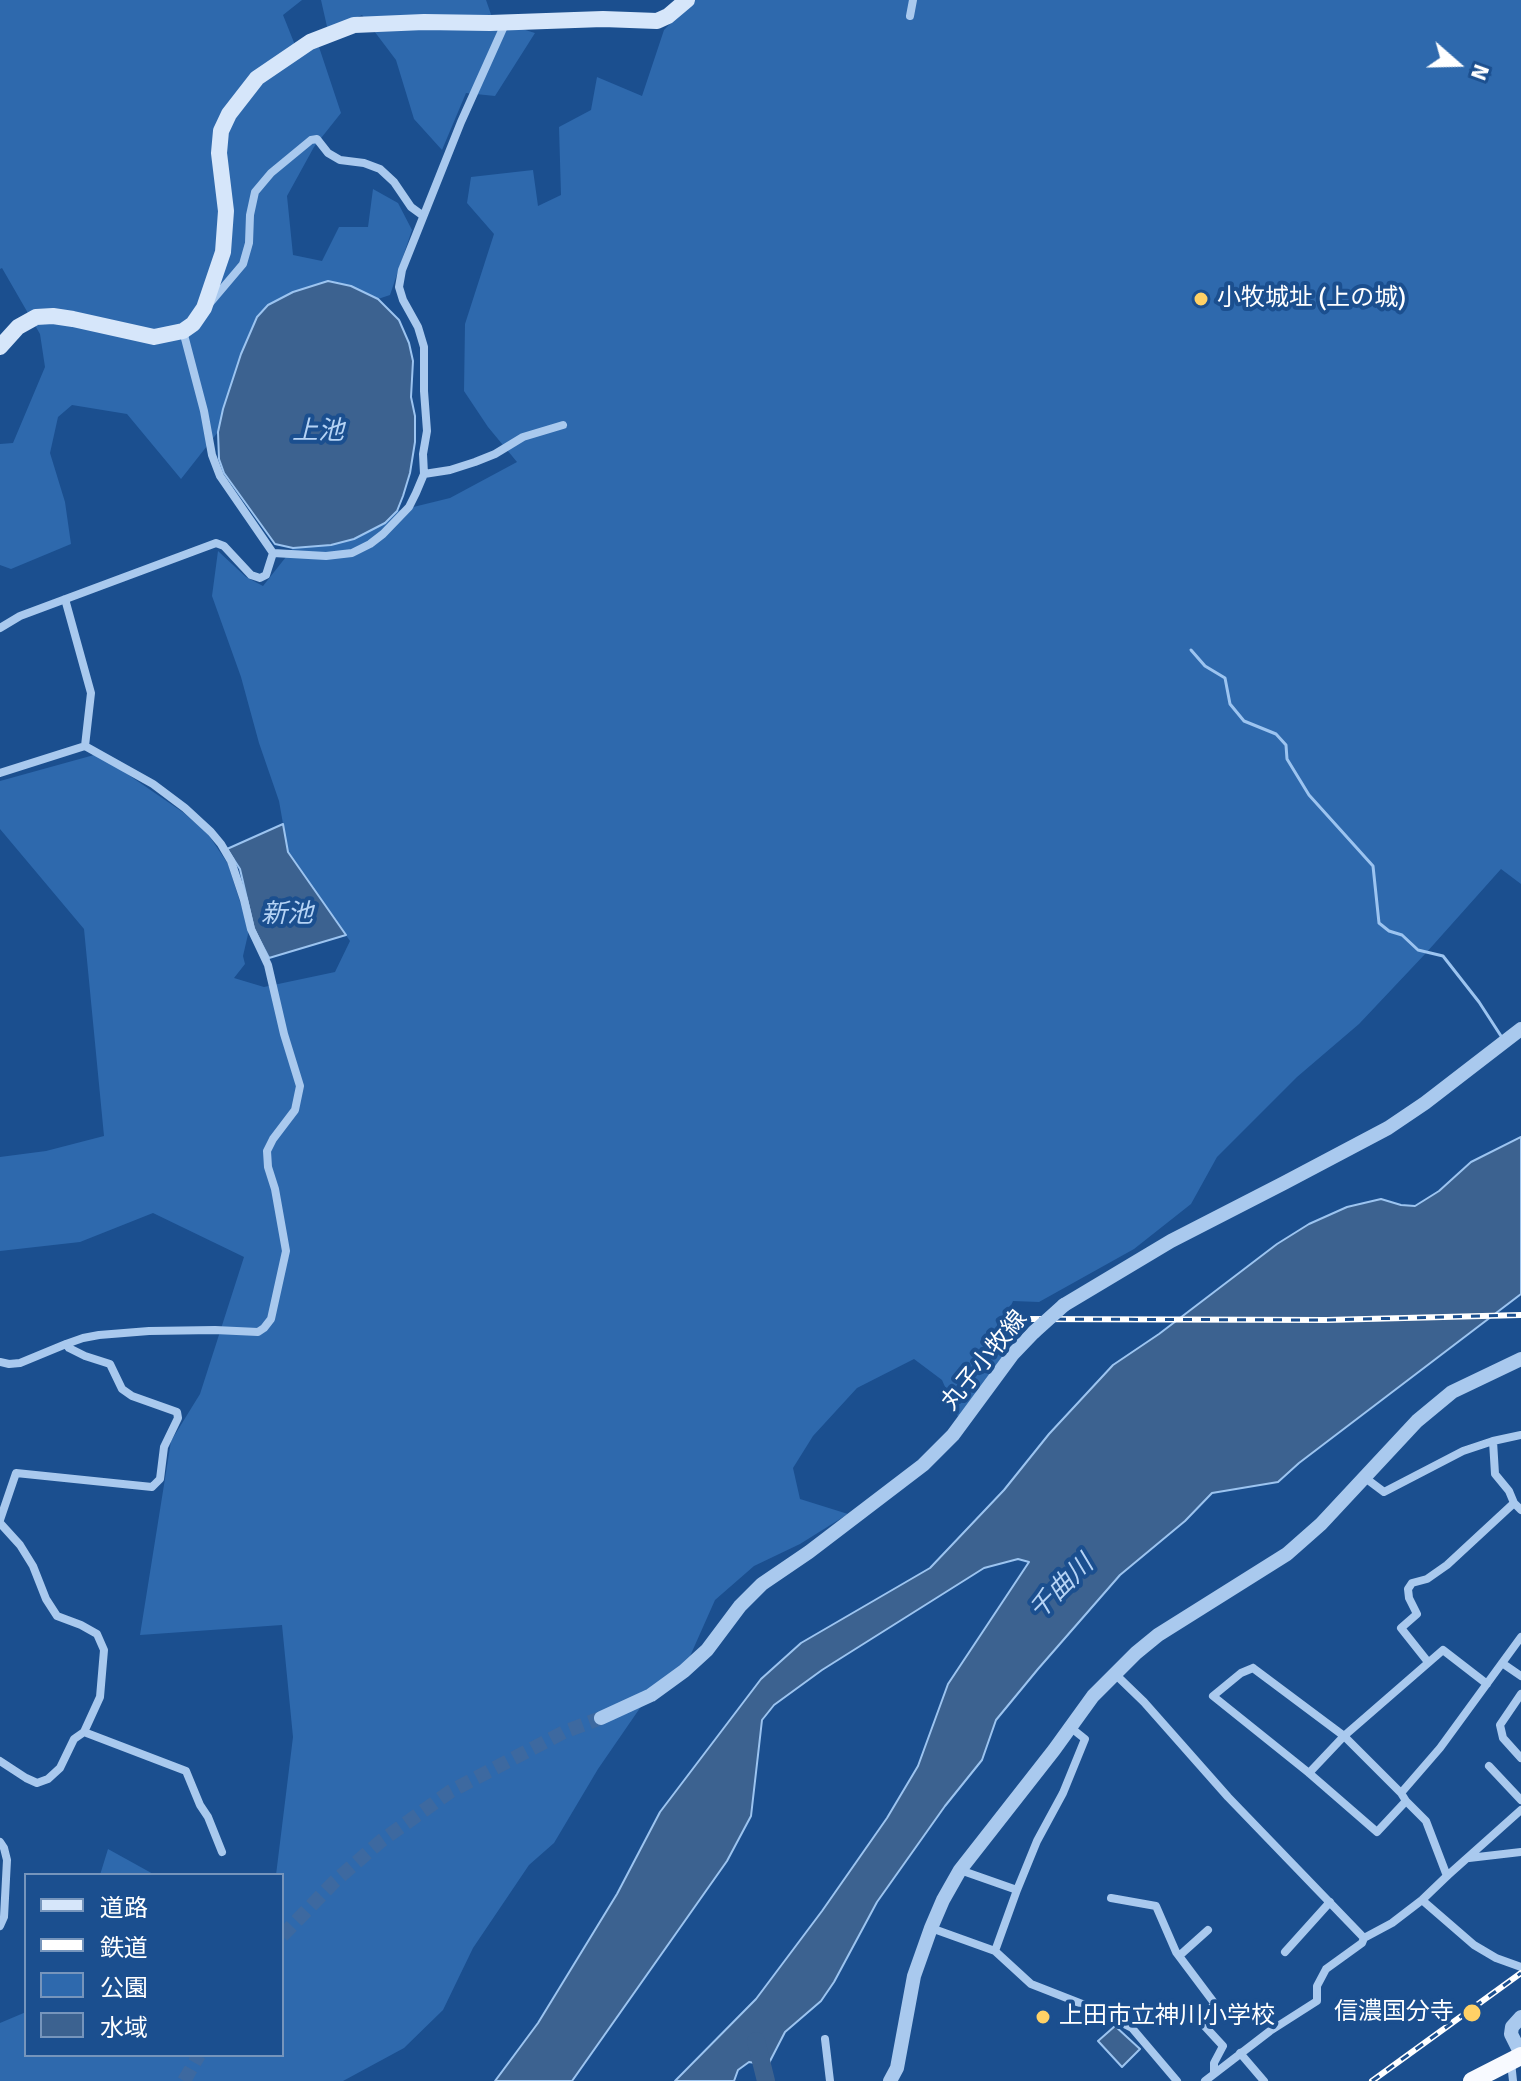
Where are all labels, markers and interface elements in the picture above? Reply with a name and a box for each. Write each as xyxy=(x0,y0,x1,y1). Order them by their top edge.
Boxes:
north arrow xyxy=(1417,24,1497,104)
text: N xyxy=(1465,61,1495,84)
place label: 小牧城址 (上の城) xyxy=(1217,285,1406,313)
marker: 小牧城址 (上の城) xyxy=(1192,290,1210,308)
water label: 上池 xyxy=(292,416,344,448)
water label: 新池 xyxy=(261,899,313,931)
street label: 丸子小牧線 xyxy=(936,1305,1034,1417)
water label: 千曲川 xyxy=(1023,1549,1101,1627)
legend xyxy=(24,1873,284,2057)
text: 道路 xyxy=(100,1893,148,1923)
text: 鉄道 xyxy=(100,1933,148,1963)
text: 公園 xyxy=(100,1973,148,2003)
place label: 信濃国分寺 xyxy=(1334,1999,1454,2027)
marker: 信濃国分寺 xyxy=(1461,2002,1483,2024)
place label: 上田市立神川小学校 xyxy=(1059,2003,1275,2031)
marker: 上田市立神川小学校 xyxy=(1034,2008,1052,2026)
text: 水域 xyxy=(100,2013,148,2043)

